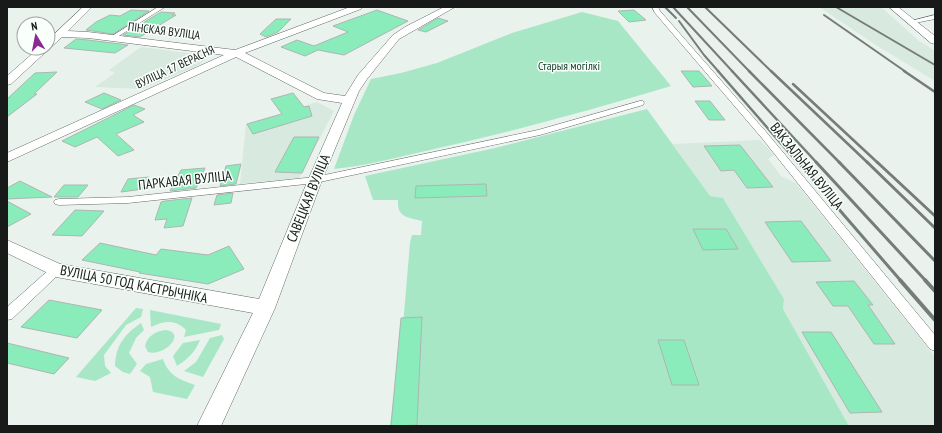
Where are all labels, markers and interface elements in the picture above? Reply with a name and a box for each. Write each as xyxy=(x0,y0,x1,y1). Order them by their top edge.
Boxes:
north arrow xyxy=(16,16,56,56)
text: N xyxy=(30,19,38,34)
street label: ПІНСКАЯ ВУЛІЦА xyxy=(127,19,201,42)
street label: ВУЛІЦА 17 ВЕРАСНЯ xyxy=(133,42,217,91)
park label: Старыя могілкі xyxy=(538,58,600,73)
street label: ВАКЗАЛЬНАЯ ВУЛІЦА xyxy=(766,119,848,214)
street label: САВЕЦКАЯ ВУЛІЦА xyxy=(282,151,334,245)
street label: ПАРКАВАЯ ВУЛІЦА xyxy=(137,166,233,194)
street label: ВУЛІЦА 50 ГОД КАСТРЫЧНІКА xyxy=(59,261,210,307)

